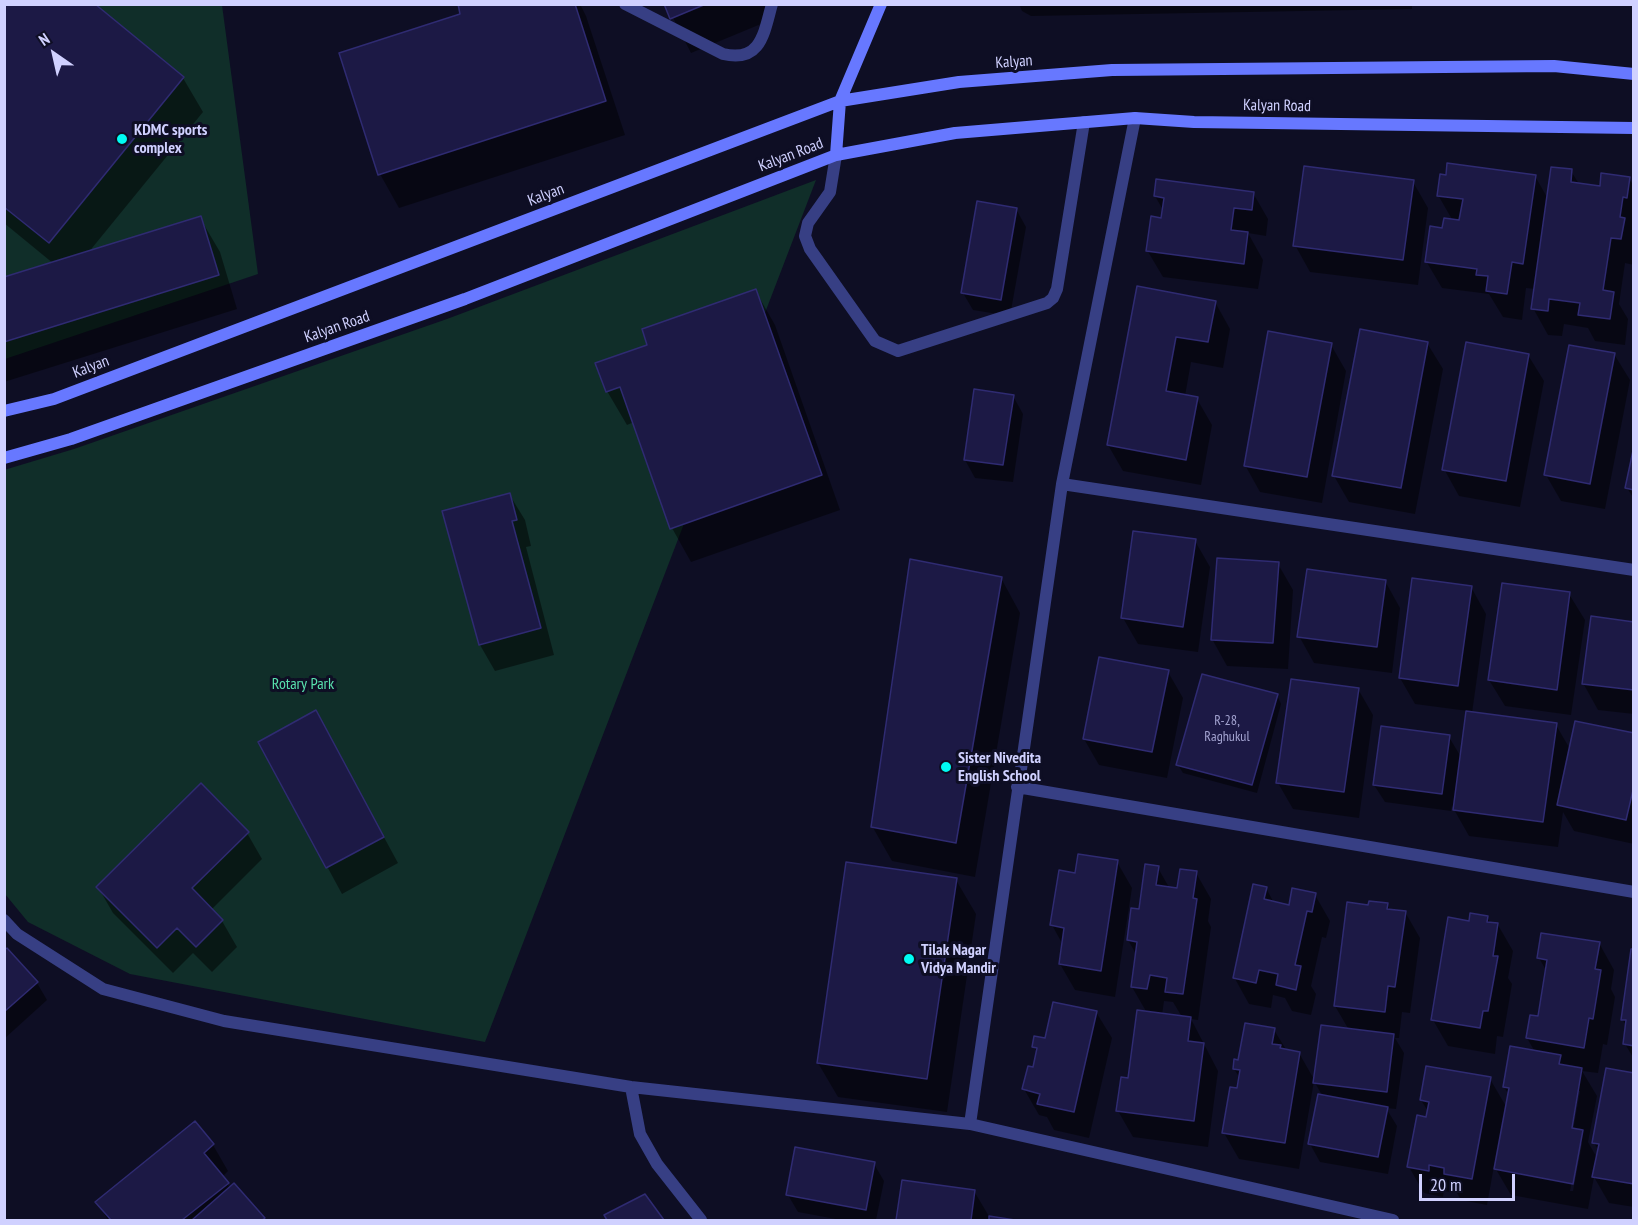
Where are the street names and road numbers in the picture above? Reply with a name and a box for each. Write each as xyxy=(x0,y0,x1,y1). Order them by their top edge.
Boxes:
street label: Kalyan xyxy=(995,51,1033,73)
street label: Kalyan Road xyxy=(1243,96,1311,116)
street label: Kalyan Road xyxy=(756,134,826,176)
street label: Kalyan xyxy=(525,179,567,211)
street label: Kalyan Road xyxy=(302,307,372,347)
street label: Kalyan xyxy=(70,351,112,383)

